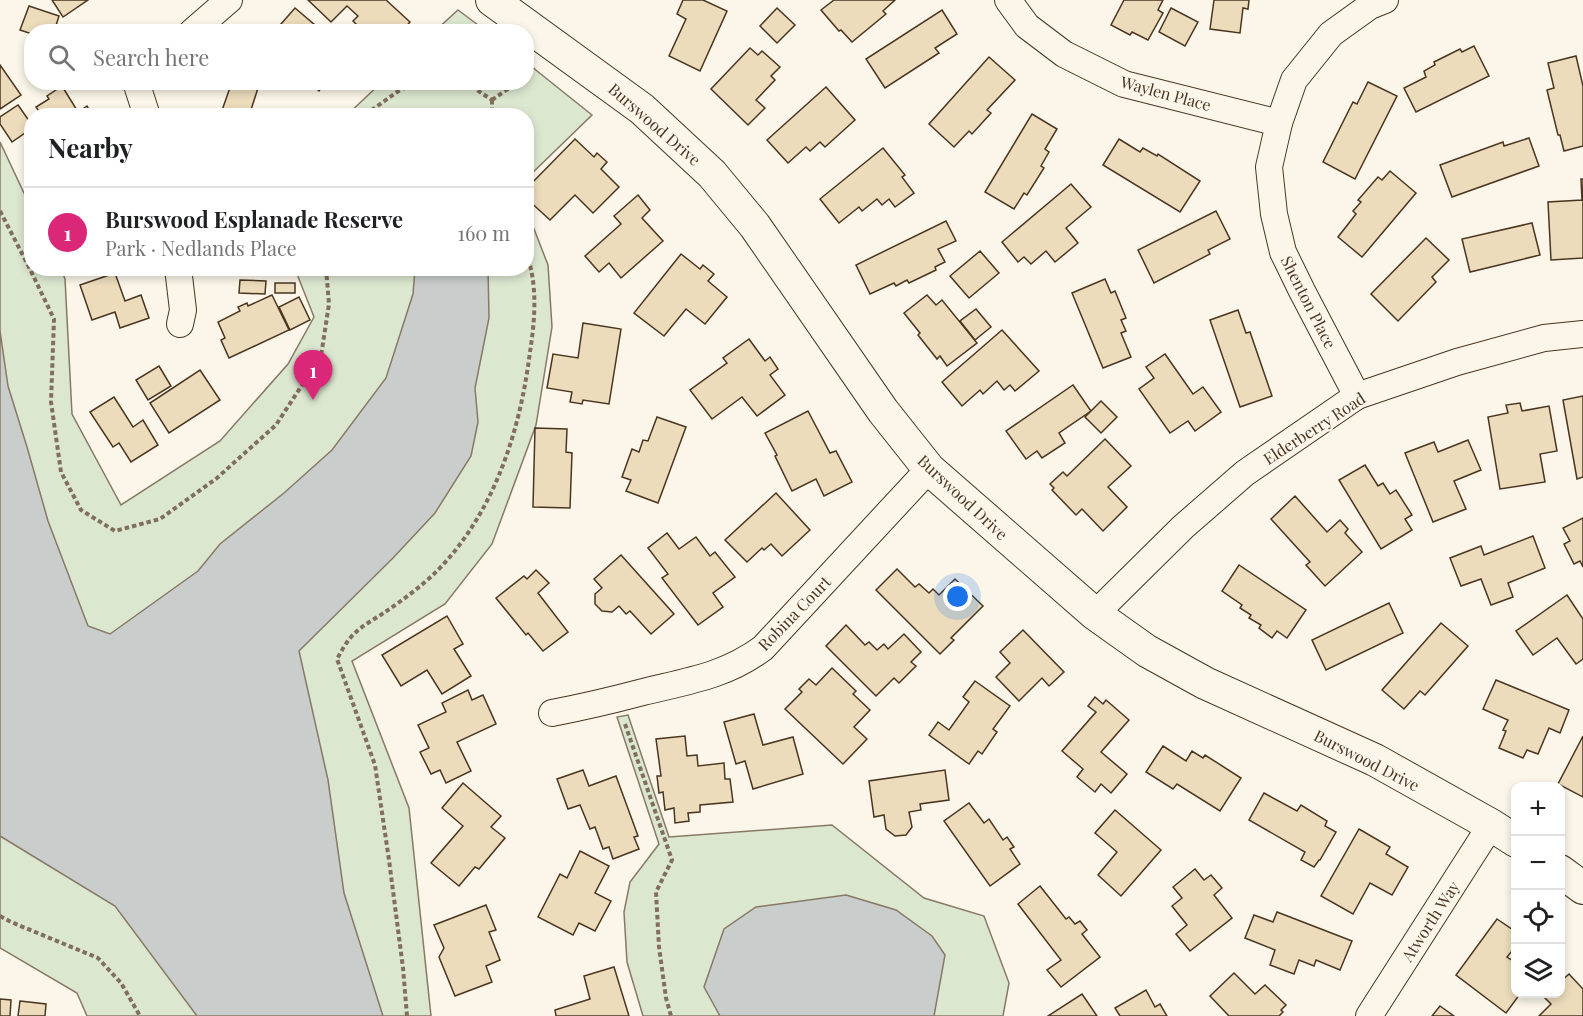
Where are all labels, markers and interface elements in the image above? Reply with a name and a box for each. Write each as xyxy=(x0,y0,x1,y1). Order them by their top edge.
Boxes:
search box xyxy=(24,24,534,90)
icon: search xyxy=(45,41,78,74)
text: Search here xyxy=(93,42,209,72)
street label: Waylen Place xyxy=(1117,71,1214,115)
street label: Burswood Drive xyxy=(604,78,706,170)
text: Nearby xyxy=(48,130,133,165)
text: Burswood Esplanade Reserve xyxy=(105,204,403,234)
text: 1 xyxy=(64,219,71,246)
text: 160 m xyxy=(458,219,510,246)
text: Park · Nedlands Place xyxy=(105,234,297,261)
street label: Shenton Place xyxy=(1277,252,1341,352)
pin: 1 xyxy=(294,350,332,400)
street label: Elderberry Road xyxy=(1259,387,1369,469)
street label: Burswood Drive xyxy=(914,450,1012,544)
street label: Robina Court xyxy=(753,571,835,655)
your location xyxy=(943,582,972,611)
street label: Burswood Drive xyxy=(1311,724,1423,796)
map controls xyxy=(1511,782,1565,998)
button: + xyxy=(1511,782,1565,836)
button: − xyxy=(1511,836,1565,890)
street label: Atworth Way xyxy=(1396,877,1464,966)
button: locate xyxy=(1511,890,1565,944)
button: layers xyxy=(1511,944,1565,998)

